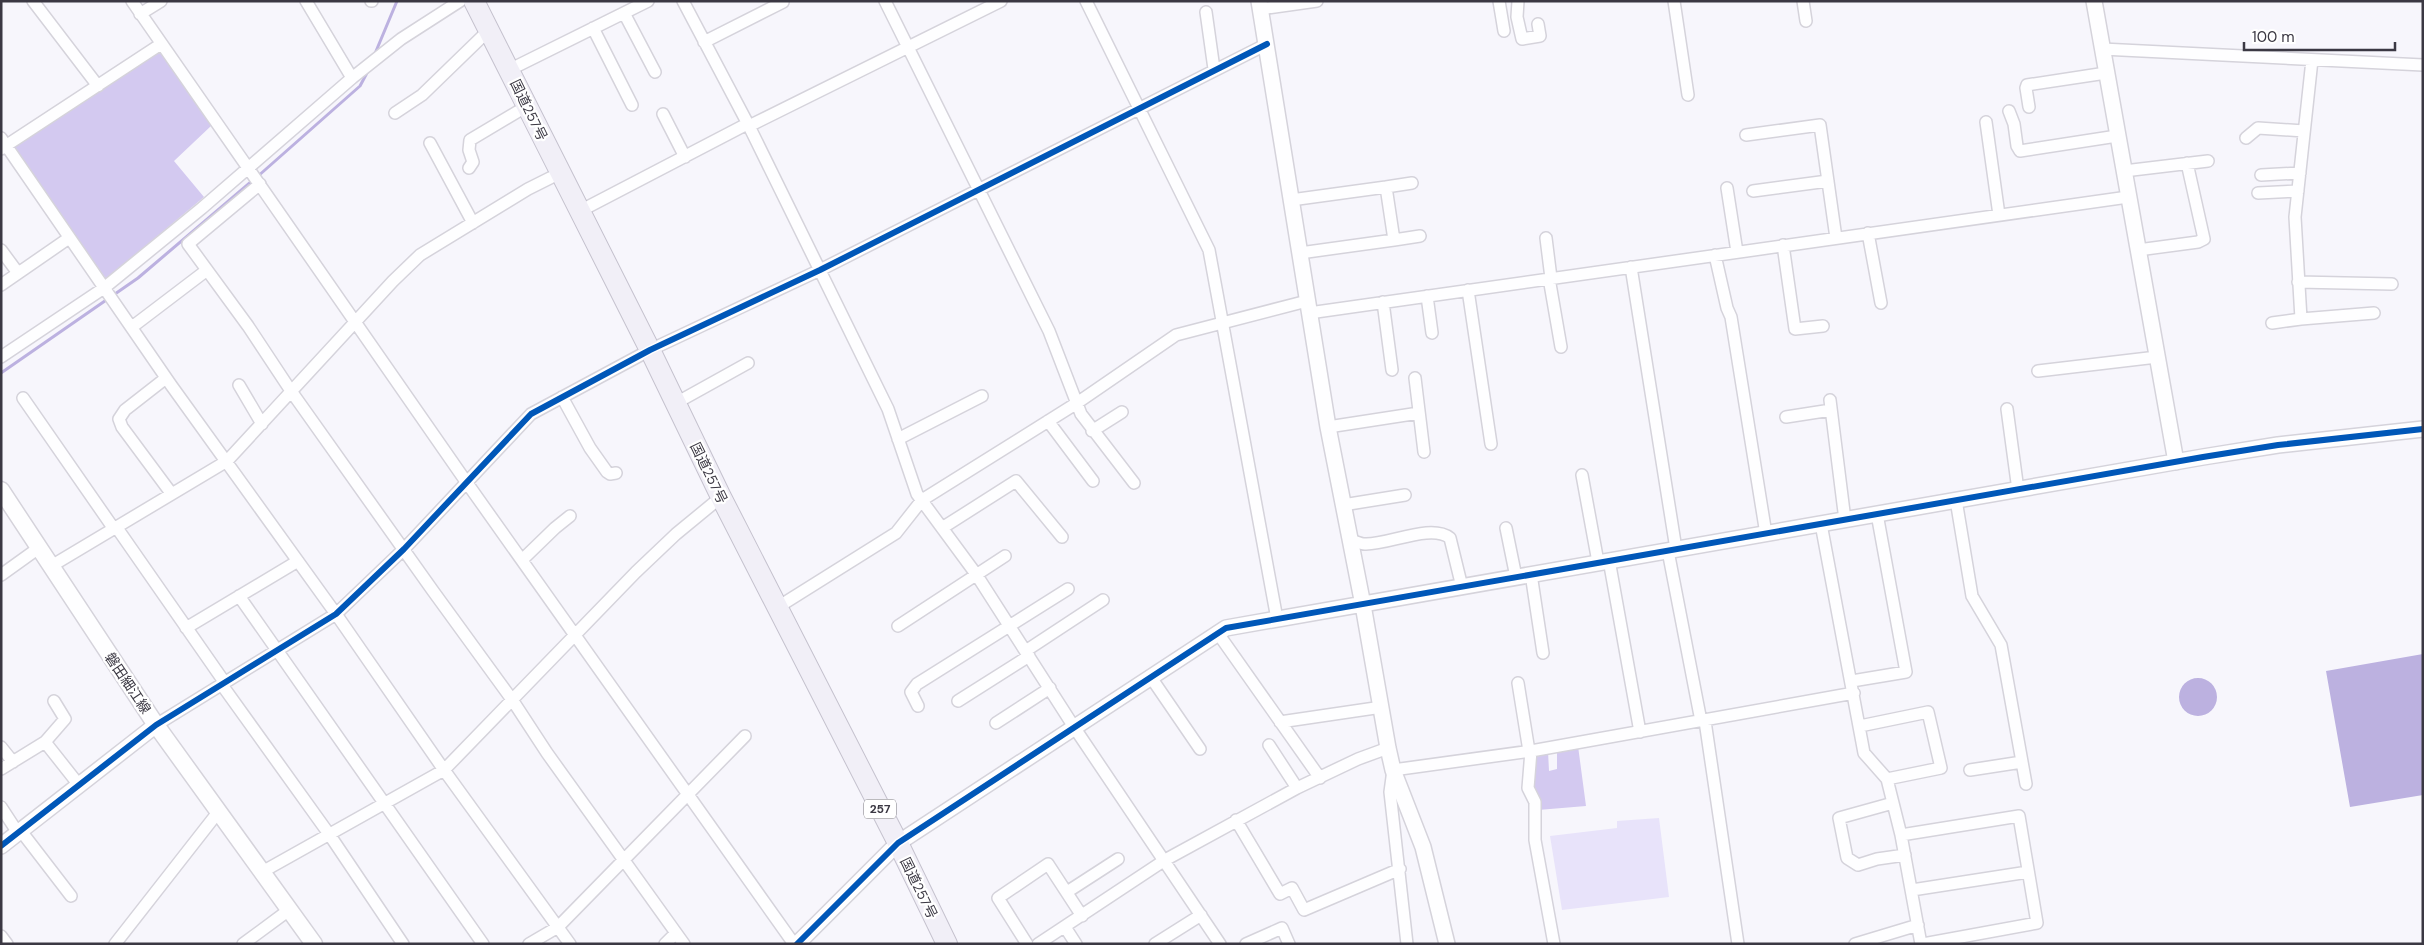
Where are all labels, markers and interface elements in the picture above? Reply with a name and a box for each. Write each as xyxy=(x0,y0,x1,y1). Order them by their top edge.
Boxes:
scale bar xyxy=(2244,20,2395,52)
text: 100 m xyxy=(2252,27,2295,47)
street label: 国道257号 xyxy=(506,76,552,144)
street label: 国道257号 xyxy=(686,439,732,507)
street label: 磐田細江線 xyxy=(101,649,155,717)
road number: 257 xyxy=(864,800,896,819)
street label: 国道257号 xyxy=(896,854,942,922)

